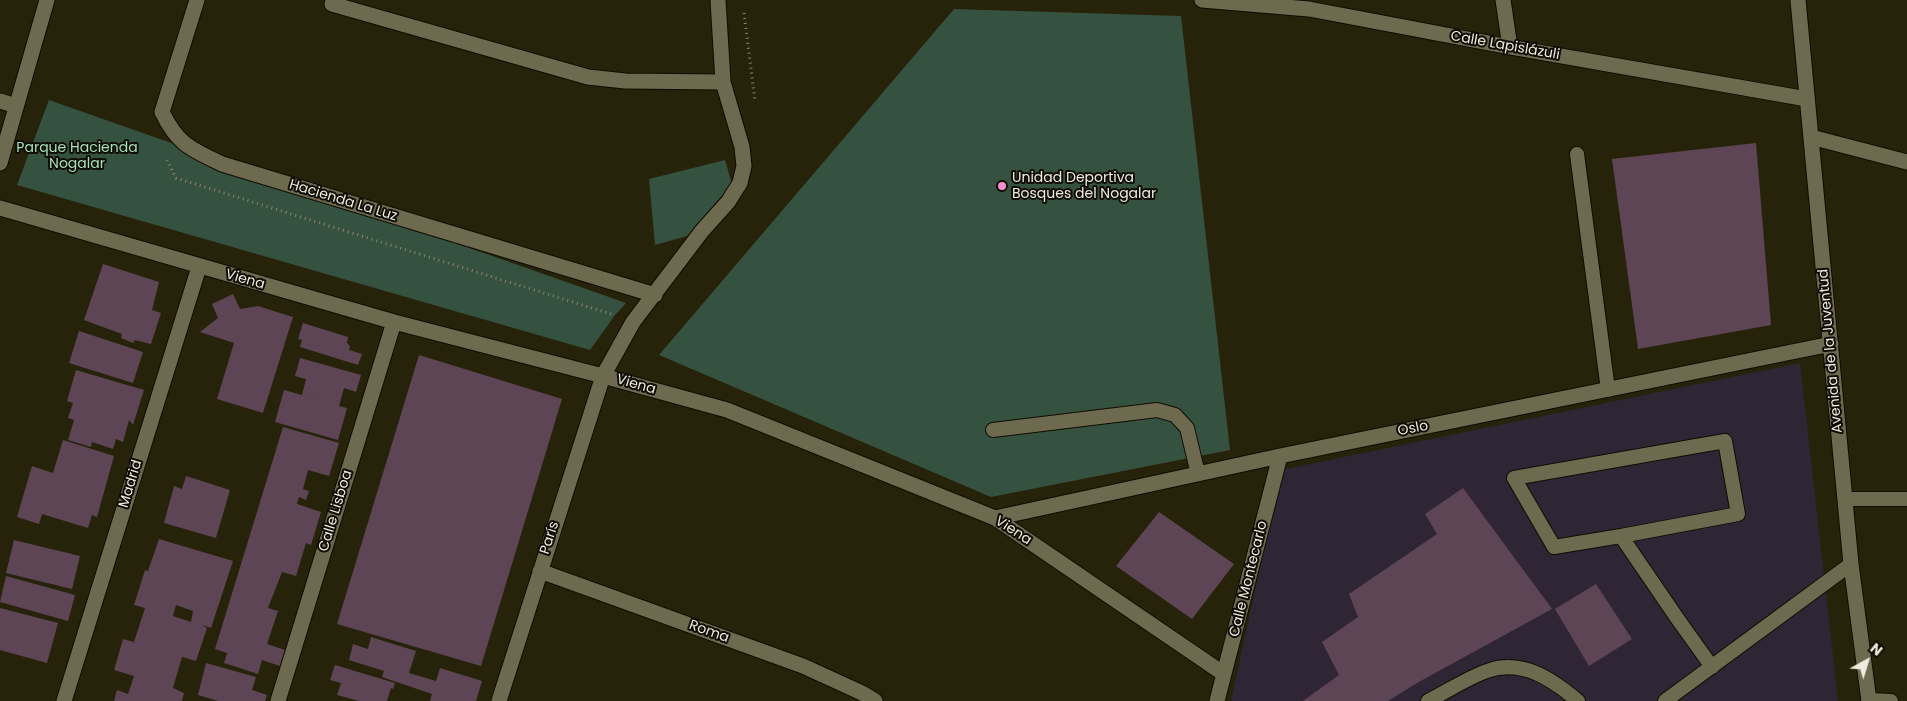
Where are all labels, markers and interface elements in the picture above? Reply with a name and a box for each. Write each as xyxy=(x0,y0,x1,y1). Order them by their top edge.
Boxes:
street label: Calle Lapislázuli xyxy=(1449,28,1561,64)
park label: Parque Hacienda Nogalar xyxy=(16,140,138,172)
place label: Unidad Deportiva Bosques del Nogalar xyxy=(1012,170,1156,202)
street label: Hacienda La Luz xyxy=(287,177,399,225)
marker: Unidad Deportiva Bosques del Nogalar xyxy=(996,180,1008,192)
street label: Viena xyxy=(223,266,267,294)
street label: Avenida de la Juventud xyxy=(1815,268,1847,434)
street label: Viena xyxy=(614,371,658,399)
street label: Oslo xyxy=(1396,418,1430,440)
street label: Madrid xyxy=(116,458,146,510)
street label: Calle Lisboa xyxy=(316,468,356,554)
street label: Viena xyxy=(992,513,1034,549)
street label: París xyxy=(537,519,563,557)
street label: Calle Montecarlo xyxy=(1226,519,1272,639)
street label: Roma xyxy=(687,617,731,647)
north arrow xyxy=(1842,636,1892,686)
text: N xyxy=(1866,638,1887,660)

